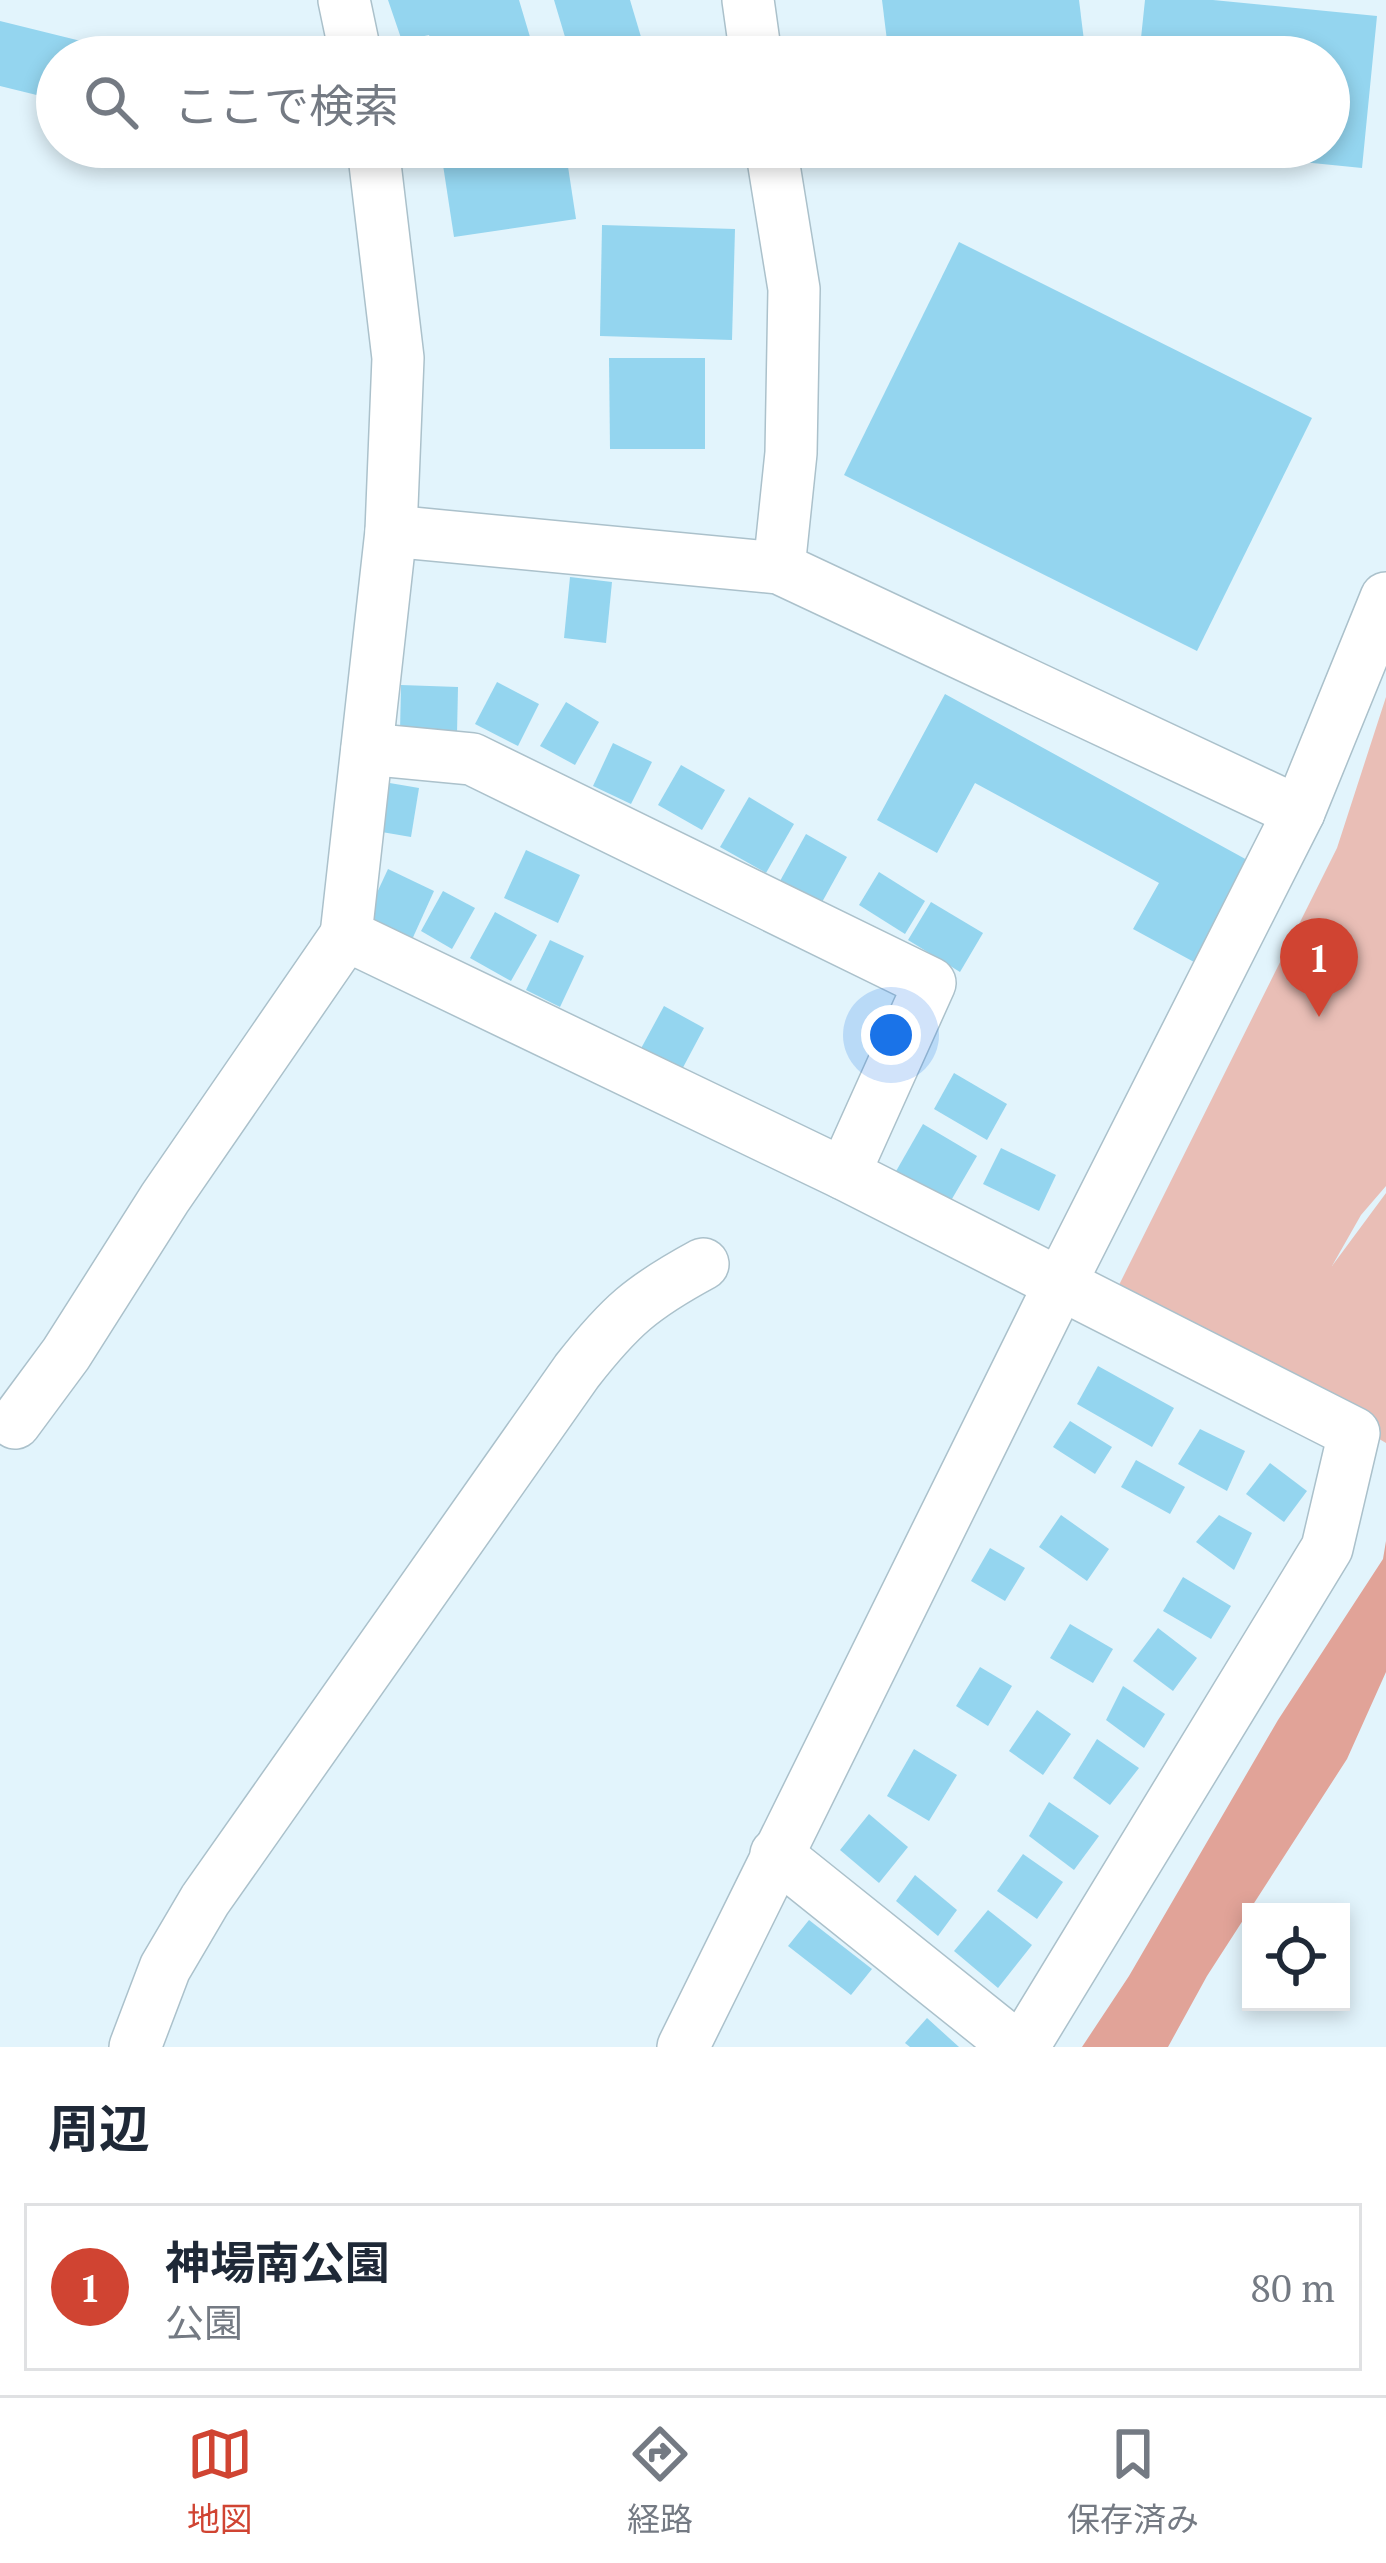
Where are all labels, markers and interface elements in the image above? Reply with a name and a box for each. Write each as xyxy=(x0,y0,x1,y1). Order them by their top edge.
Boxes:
search box xyxy=(36,36,1350,168)
icon: search xyxy=(78,69,144,135)
text: ここで検索 xyxy=(174,75,399,135)
pin: 1 xyxy=(1280,918,1358,1017)
your location xyxy=(861,1005,921,1065)
map controls xyxy=(1242,1903,1350,2011)
button: locate xyxy=(1242,1903,1350,2011)
text: 周辺 xyxy=(48,2094,150,2162)
text: 神場南公園 xyxy=(165,2232,390,2292)
text: 1 xyxy=(79,2261,101,2313)
text: 80 m xyxy=(1250,2261,1335,2313)
text: 公園 xyxy=(165,2296,243,2348)
tab: 地図 xyxy=(187,2421,253,2541)
tab: 経路 xyxy=(627,2421,693,2541)
tab: 保存済み xyxy=(1067,2421,1199,2541)

